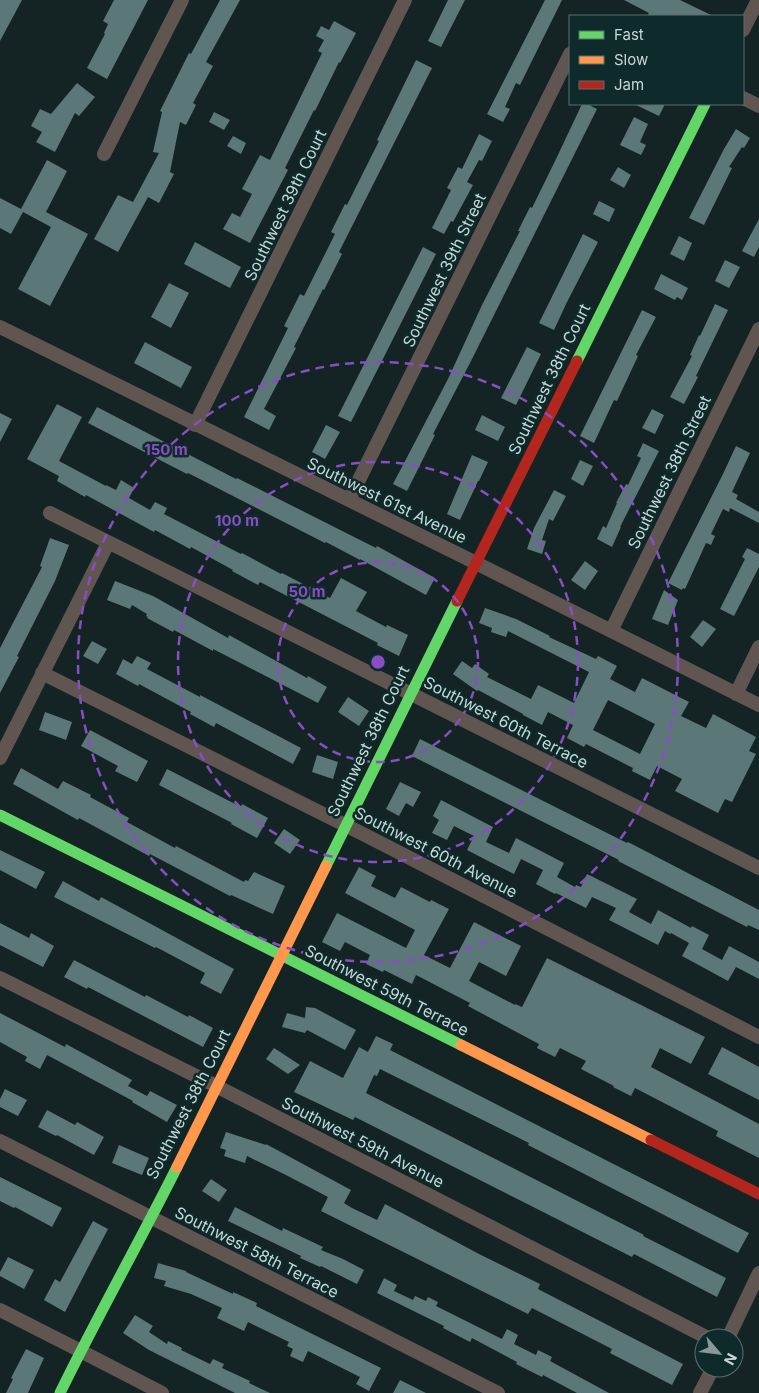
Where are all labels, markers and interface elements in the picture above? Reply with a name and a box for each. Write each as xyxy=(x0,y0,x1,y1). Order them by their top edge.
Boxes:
legend xyxy=(569,15,744,105)
text: Fast xyxy=(614,25,644,44)
text: Slow xyxy=(614,50,648,69)
text: Jam xyxy=(614,75,644,94)
street label: Southwest 39th Court xyxy=(240,126,330,284)
street label: Southwest 39th Street xyxy=(398,190,490,350)
street label: Southwest 38th Court xyxy=(504,300,594,458)
street label: Southwest 38th Street xyxy=(623,392,715,552)
text: 150 m xyxy=(144,440,188,459)
street label: Southwest 61st Avenue xyxy=(304,453,470,547)
text: 100 m xyxy=(215,511,259,530)
text: 50 m xyxy=(289,582,325,601)
centre of rings xyxy=(369,653,387,671)
street label: Southwest 38th Court xyxy=(323,662,413,820)
street label: Southwest 60th Terrace xyxy=(420,672,592,772)
street label: Southwest 60th Avenue xyxy=(351,802,521,902)
street label: Southwest 59th Terrace xyxy=(302,940,472,1040)
street label: Southwest 38th Court xyxy=(142,1026,234,1182)
street label: Southwest 59th Avenue xyxy=(278,1092,448,1192)
street label: Southwest 58th Terrace xyxy=(172,1202,342,1302)
north arrow xyxy=(694,1328,744,1378)
text: N xyxy=(721,1351,741,1368)

